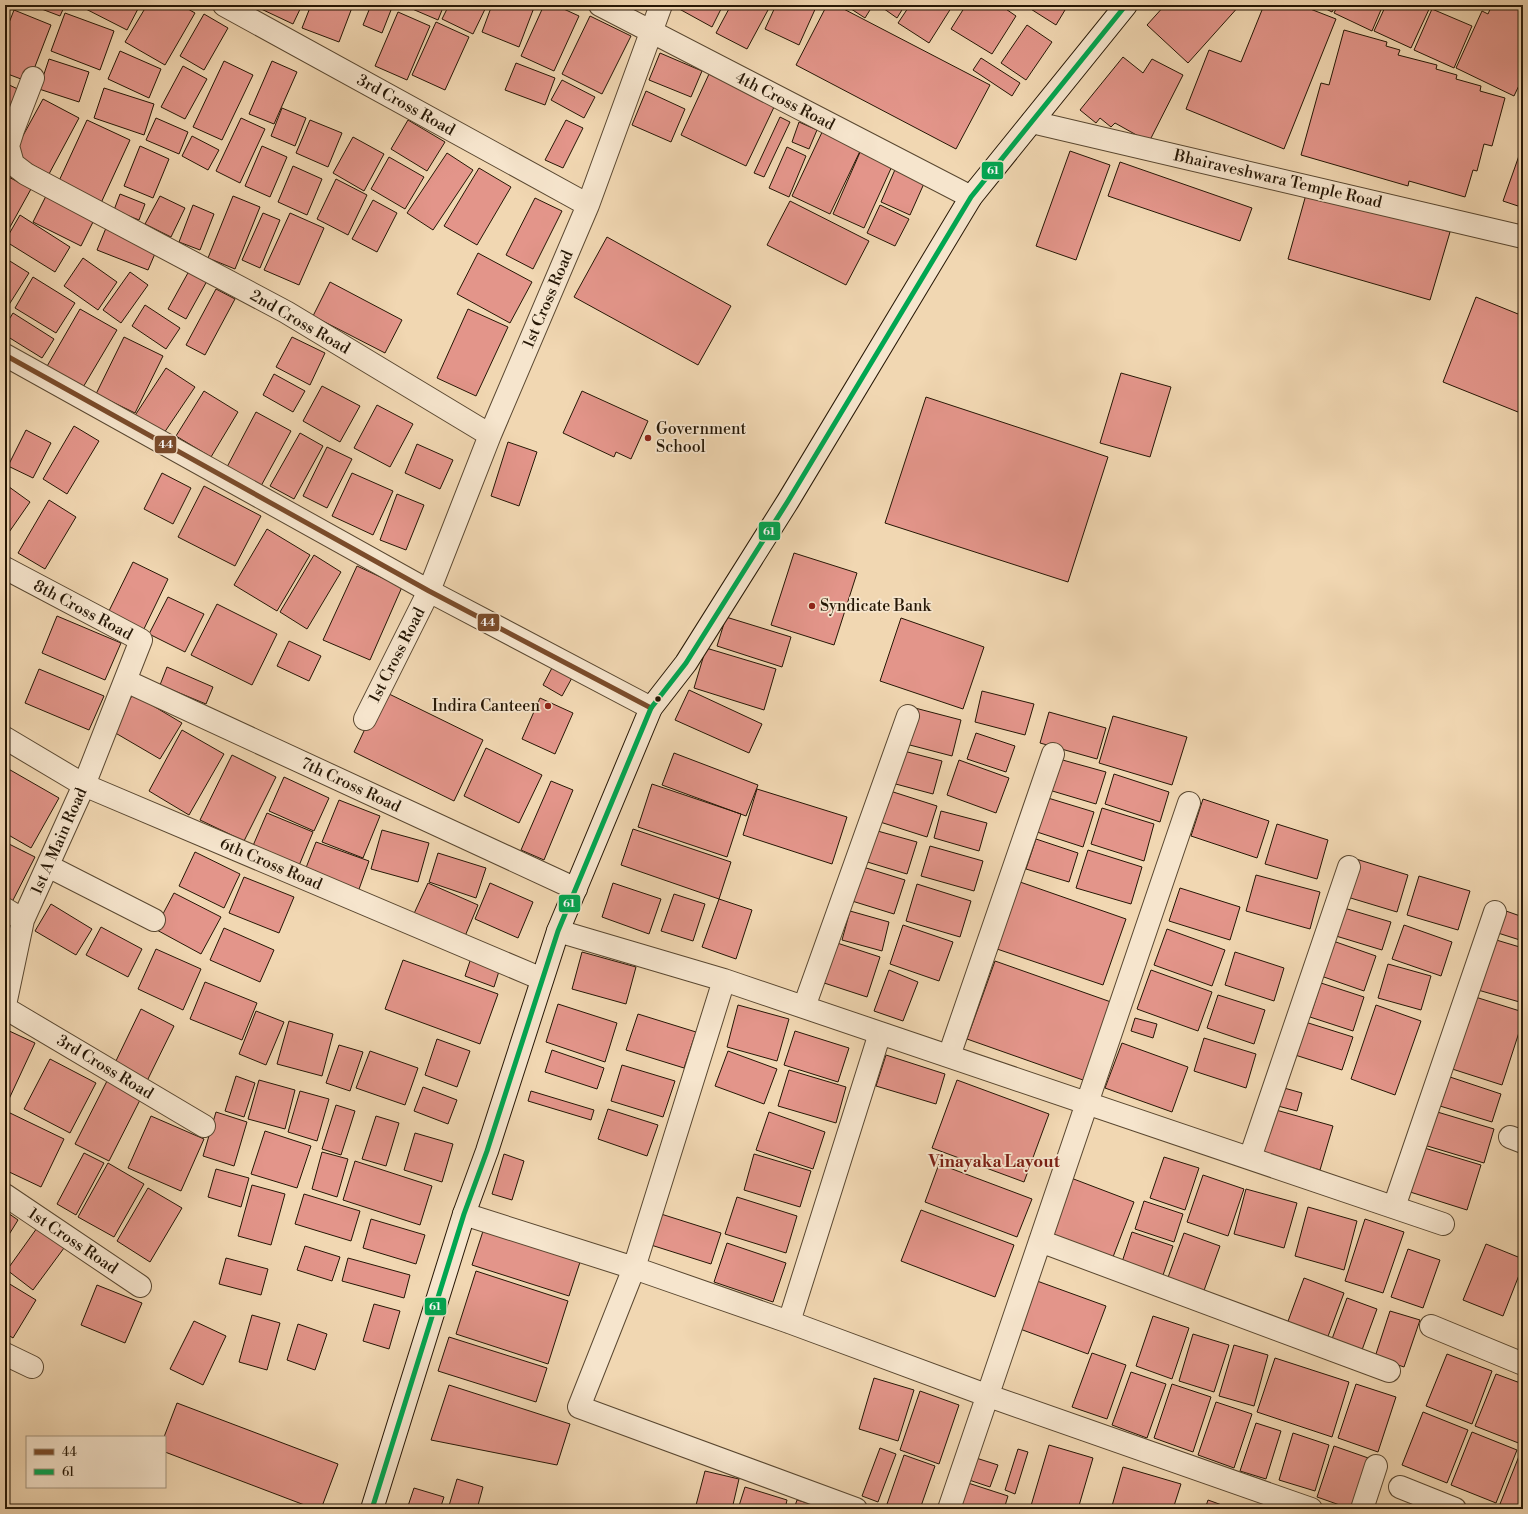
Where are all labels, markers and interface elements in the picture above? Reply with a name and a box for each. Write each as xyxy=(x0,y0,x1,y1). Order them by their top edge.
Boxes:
street label: 4th Cross Road xyxy=(732,67,838,135)
street label: 3rd Cross Road xyxy=(353,70,459,140)
street label: Bhairaveshwara Temple Road xyxy=(1171,145,1384,213)
line badge: 61 xyxy=(981,161,1004,180)
text: 61 xyxy=(987,164,1000,178)
street label: 1st Cross Road xyxy=(518,247,578,351)
street label: 2nd Cross Road xyxy=(246,285,354,359)
place label: Government School xyxy=(656,419,747,457)
marker: Government School xyxy=(643,433,653,443)
line badge: 44 xyxy=(154,435,177,454)
text: 44 xyxy=(159,438,173,452)
line badge: 61 xyxy=(758,521,781,541)
text: 61 xyxy=(763,525,776,539)
street label: 8th Cross Road xyxy=(30,575,136,645)
place label: Syndicate Bank xyxy=(820,596,933,616)
marker: Syndicate Bank xyxy=(807,601,817,611)
street label: 1st Cross Road xyxy=(364,604,430,706)
line badge: 44 xyxy=(477,613,500,632)
text: 44 xyxy=(481,616,495,630)
unlabelled marker xyxy=(653,694,663,704)
place label: Indira Canteen xyxy=(432,696,540,716)
marker: Indira Canteen xyxy=(543,701,553,711)
street label: 7th Cross Road xyxy=(298,753,404,817)
street label: 1st A Main Road xyxy=(27,785,91,897)
street label: 6th Cross Road xyxy=(217,833,325,895)
line badge: 61 xyxy=(558,894,581,913)
text: 61 xyxy=(563,897,576,911)
street label: 3rd Cross Road xyxy=(53,1030,157,1104)
district label: Vinayaka Layout xyxy=(927,1151,1061,1173)
street label: 1st Cross Road xyxy=(24,1204,122,1278)
line badge: 61 xyxy=(424,1297,447,1316)
text: 61 xyxy=(429,1300,442,1314)
legend xyxy=(26,1436,166,1488)
text: 44 xyxy=(62,1445,77,1460)
text: 61 xyxy=(62,1465,75,1480)

